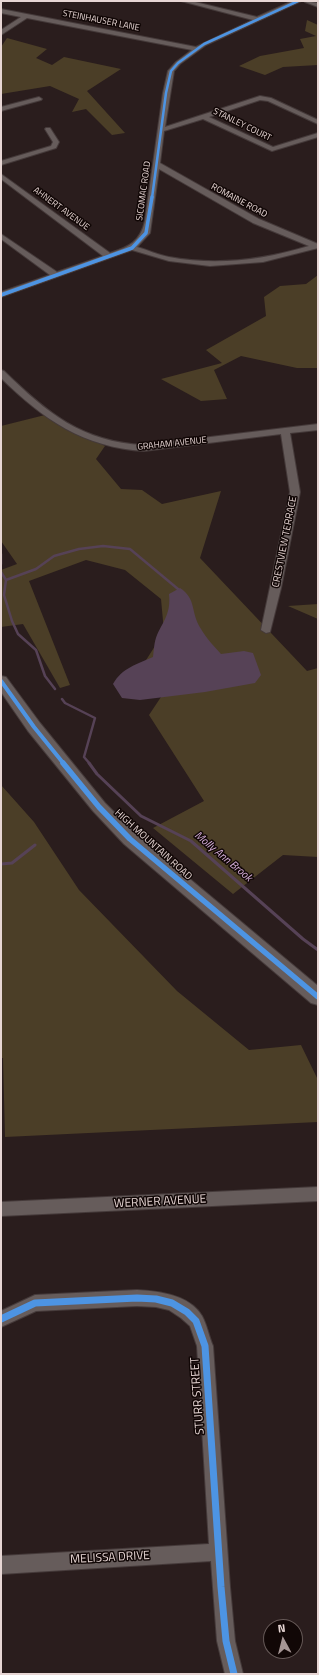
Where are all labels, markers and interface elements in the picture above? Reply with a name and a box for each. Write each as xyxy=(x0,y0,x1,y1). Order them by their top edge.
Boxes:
street label: STEINHAUSER LANE xyxy=(62,8,140,34)
street label: STANLEY COURT xyxy=(211,106,273,144)
street label: SICOMAC ROAD xyxy=(134,161,154,221)
street label: ROMAINE ROAD xyxy=(209,182,269,220)
street label: AHNERT AVENUE xyxy=(31,185,91,233)
street label: GRAHAM AVENUE xyxy=(137,435,207,453)
street label: CRESTVIEW TERRACE xyxy=(270,495,300,589)
street label: HIGH MOUNTAIN ROAD xyxy=(112,807,194,883)
water label: Molly Ann Brook xyxy=(192,829,254,885)
street label: WERNER AVENUE xyxy=(114,1192,206,1212)
street label: STURR STREET xyxy=(188,1357,208,1435)
street label: MELISSA DRIVE xyxy=(70,1549,150,1567)
north arrow xyxy=(263,1619,303,1659)
text: N xyxy=(277,1620,286,1636)

